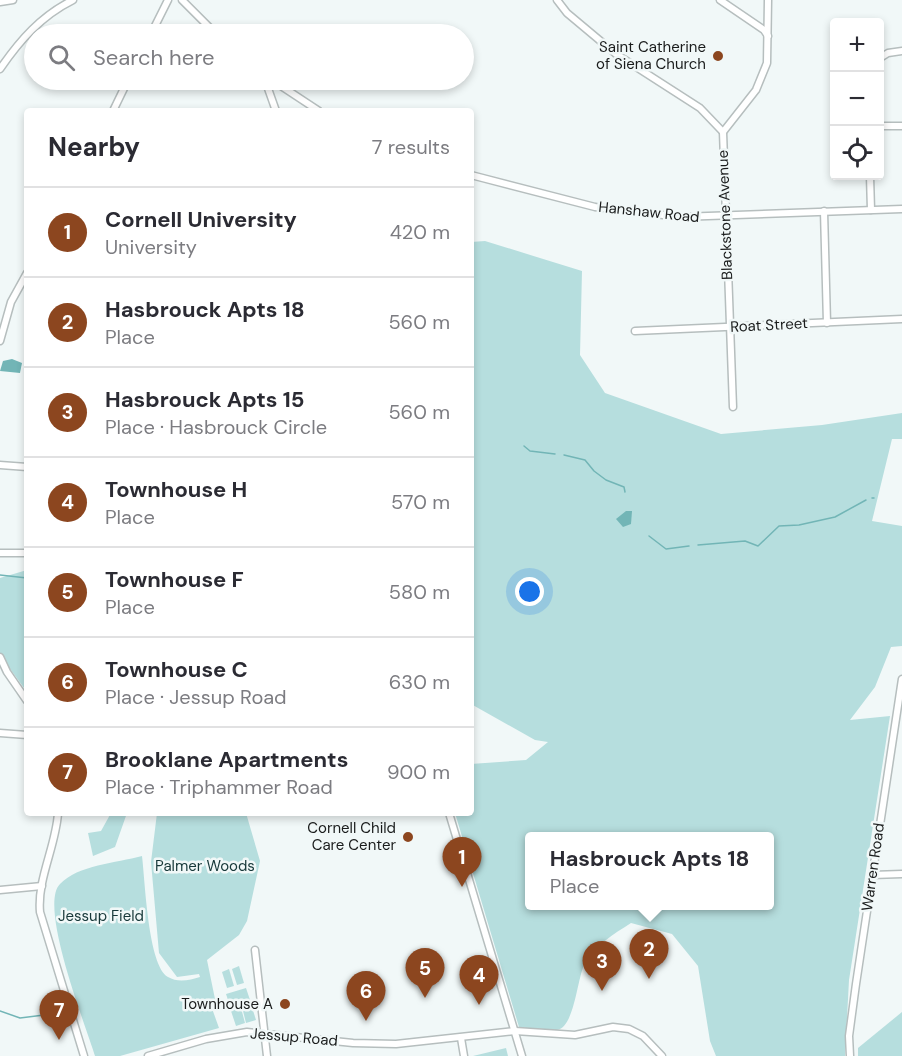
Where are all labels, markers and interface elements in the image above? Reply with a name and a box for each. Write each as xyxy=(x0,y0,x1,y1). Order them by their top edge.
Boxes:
map controls xyxy=(830,18,884,180)
button: + xyxy=(830,18,884,72)
search box xyxy=(24,24,474,90)
place label: Saint Catherine of Siena Church xyxy=(596,37,706,74)
icon: search xyxy=(45,41,78,74)
text: Search here xyxy=(93,43,214,72)
marker: Saint Catherine of Siena Church xyxy=(711,49,725,63)
button: − xyxy=(830,72,884,126)
button: locate xyxy=(830,126,884,180)
text: Nearby xyxy=(48,130,140,164)
text: 7 results xyxy=(372,134,450,160)
street label: Blackstone Avenue xyxy=(713,150,737,280)
street label: Hanshaw Road xyxy=(597,197,701,227)
text: Cornell University xyxy=(105,205,297,234)
text: 1 xyxy=(64,219,71,245)
text: 420 m xyxy=(390,219,450,245)
text: University xyxy=(105,234,197,260)
text: Hasbrouck Apts 18 xyxy=(105,295,305,324)
text: 2 xyxy=(62,309,73,335)
text: 560 m xyxy=(388,309,450,335)
street label: Roat Street xyxy=(730,313,808,337)
text: Place xyxy=(105,324,155,350)
text: Hasbrouck Apts 15 xyxy=(105,385,304,414)
text: 3 xyxy=(61,399,74,425)
text: 560 m xyxy=(388,399,450,425)
text: Place · Hasbrouck Circle xyxy=(105,414,327,440)
text: Townhouse H xyxy=(105,475,247,504)
text: 4 xyxy=(61,489,74,515)
text: 570 m xyxy=(391,489,450,515)
text: Place xyxy=(105,504,155,530)
text: Townhouse F xyxy=(105,565,244,594)
your location xyxy=(515,577,544,606)
text: 5 xyxy=(61,579,74,605)
text: 580 m xyxy=(389,579,450,605)
text: Place xyxy=(105,594,155,620)
text: Townhouse C xyxy=(105,655,248,684)
text: 6 xyxy=(61,669,74,695)
text: 630 m xyxy=(389,669,450,695)
text: Place · Jessup Road xyxy=(105,684,287,710)
text: Brooklane Apartments xyxy=(105,745,348,774)
text: 7 xyxy=(62,759,73,785)
text: 900 m xyxy=(387,759,450,785)
text: Place · Triphammer Road xyxy=(105,774,333,800)
place label: Cornell Child Care Center xyxy=(307,818,396,855)
street label: Warren Road xyxy=(857,822,889,912)
marker: Cornell Child Care Center xyxy=(401,830,415,844)
popup xyxy=(525,832,774,910)
pin: 1 xyxy=(442,838,482,887)
text: Hasbrouck Apts 18 xyxy=(550,844,749,873)
park label: Palmer Woods xyxy=(155,856,255,876)
text: Place xyxy=(550,873,599,899)
park label: Jessup Field xyxy=(58,906,144,926)
pin: 2 xyxy=(630,930,668,979)
pin: 3 xyxy=(582,942,622,991)
pin: 5 xyxy=(406,948,444,998)
pin: 4 xyxy=(460,956,498,1005)
pin: 6 xyxy=(346,972,386,1021)
pin: 7 xyxy=(40,990,78,1040)
place label: Townhouse A xyxy=(181,994,273,1014)
marker: Townhouse A xyxy=(278,997,292,1011)
street label: Jessup Road xyxy=(249,1023,339,1051)

